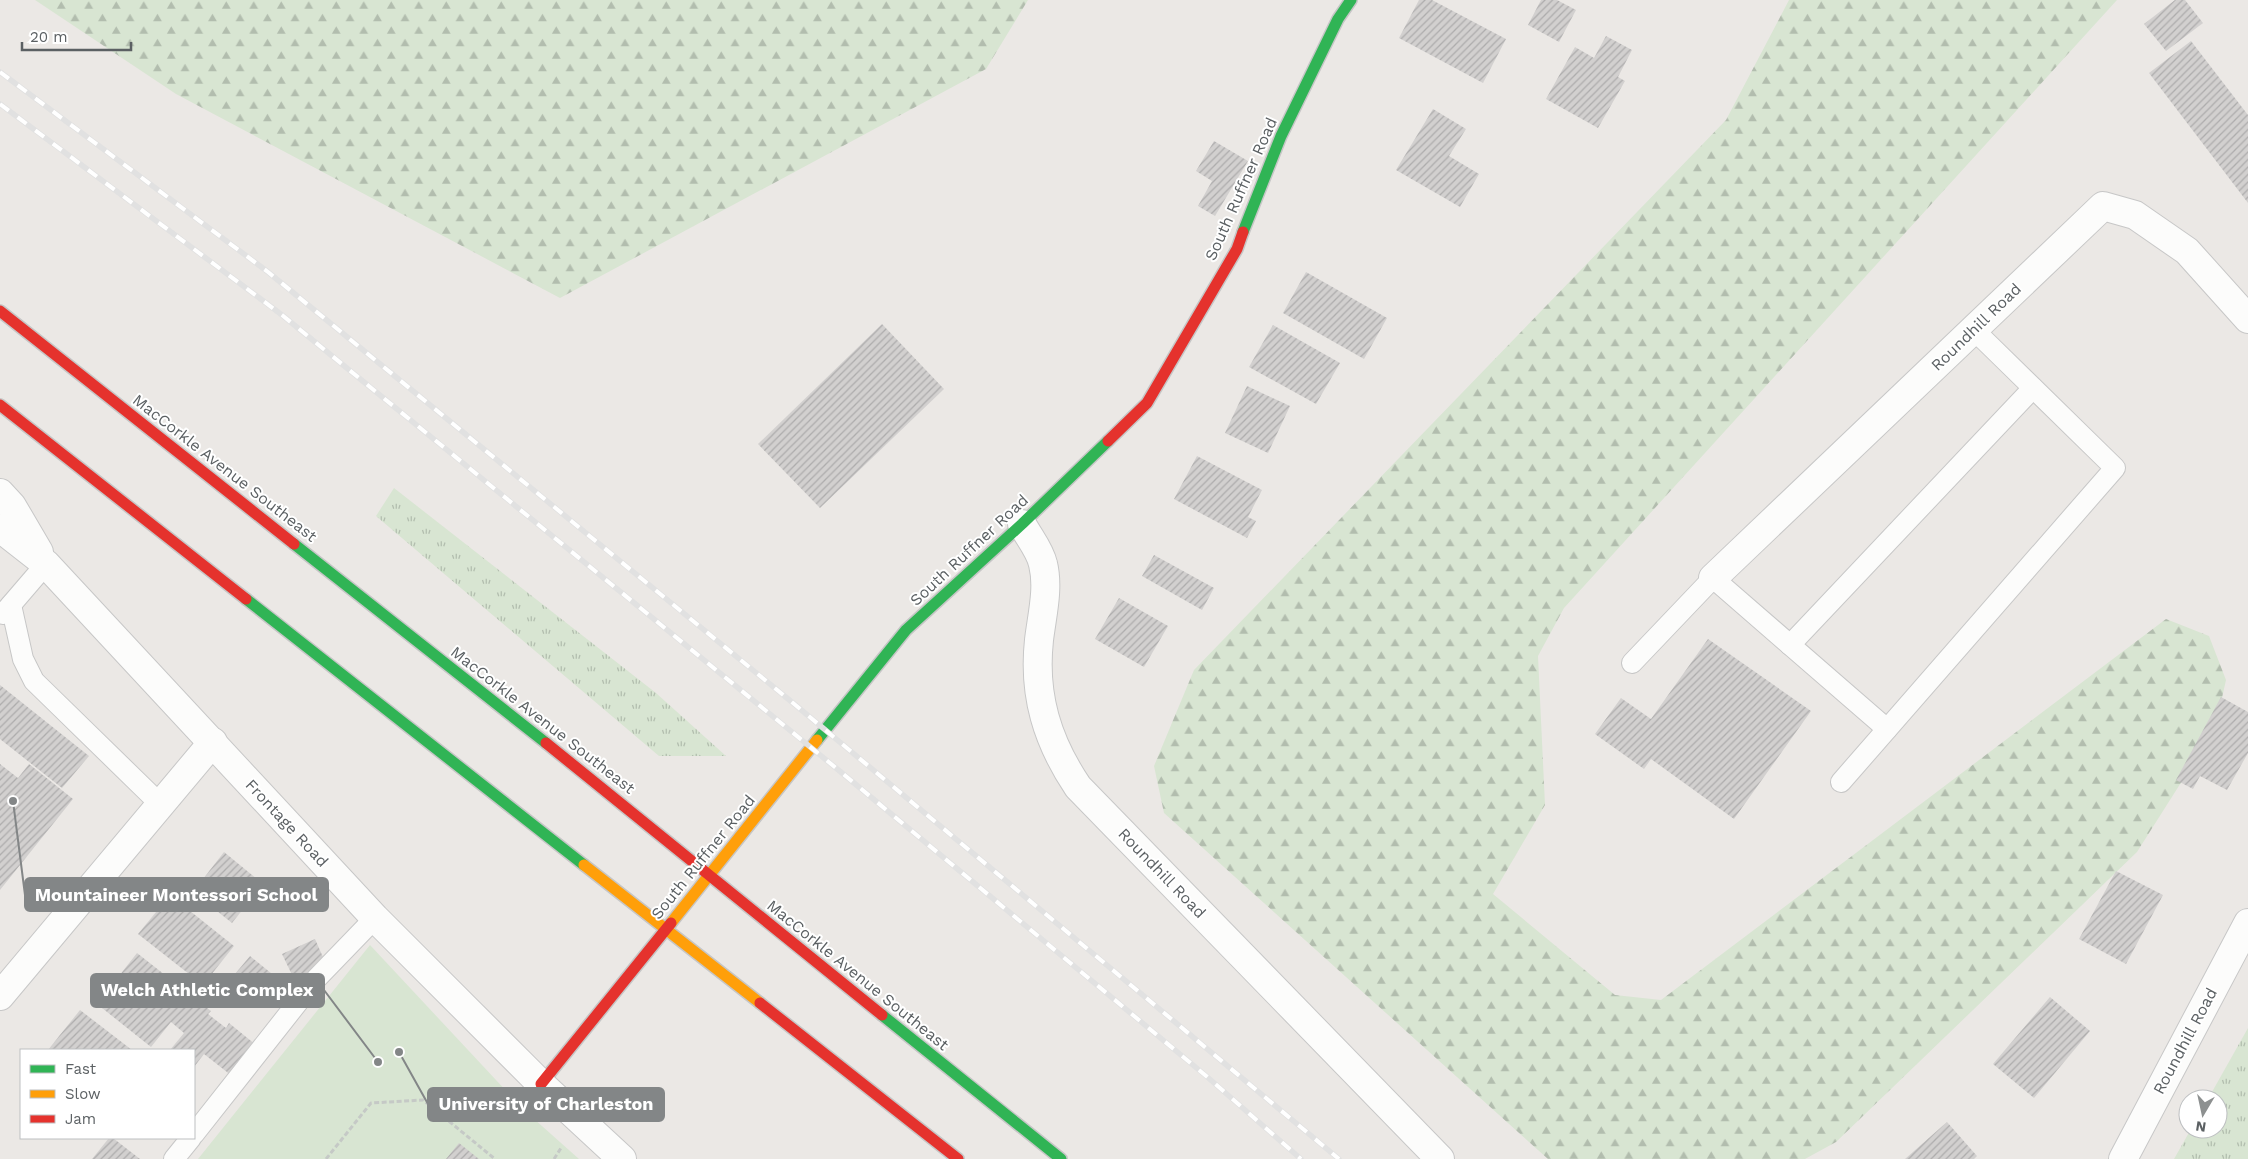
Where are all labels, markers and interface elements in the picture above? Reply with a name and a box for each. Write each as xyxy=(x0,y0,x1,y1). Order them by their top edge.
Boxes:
scale bar xyxy=(22,20,131,52)
text: 20 m xyxy=(30,28,68,46)
street label: South Ruffner Road xyxy=(1201,115,1281,263)
street label: Roundhill Road xyxy=(1927,279,2025,375)
street label: MacCorkle Avenue Southeast xyxy=(129,390,321,546)
street label: South Ruffner Road xyxy=(906,490,1032,610)
street label: MacCorkle Avenue Southeast xyxy=(447,642,639,798)
street label: Frontage Road xyxy=(242,775,332,871)
street label: South Ruffner Road xyxy=(647,791,759,923)
street label: Roundhill Road xyxy=(1114,824,1210,922)
callout: Mountaineer Montessori School xyxy=(25,878,328,911)
text: Mountaineer Montessori School xyxy=(35,884,317,905)
street label: MacCorkle Avenue Southeast xyxy=(763,896,953,1054)
callout: Welch Athletic Complex xyxy=(91,974,324,1007)
text: Welch Athletic Complex xyxy=(101,979,314,1000)
street label: Roundhill Road xyxy=(2149,985,2221,1097)
legend xyxy=(20,1049,195,1139)
text: Fast xyxy=(65,1060,97,1078)
text: Slow xyxy=(65,1085,101,1103)
callout: University of Charleston xyxy=(428,1088,664,1121)
north arrow xyxy=(2178,1089,2228,1139)
text: University of Charleston xyxy=(438,1093,654,1114)
text: Jam xyxy=(65,1110,96,1128)
text: N xyxy=(2195,1118,2207,1136)

